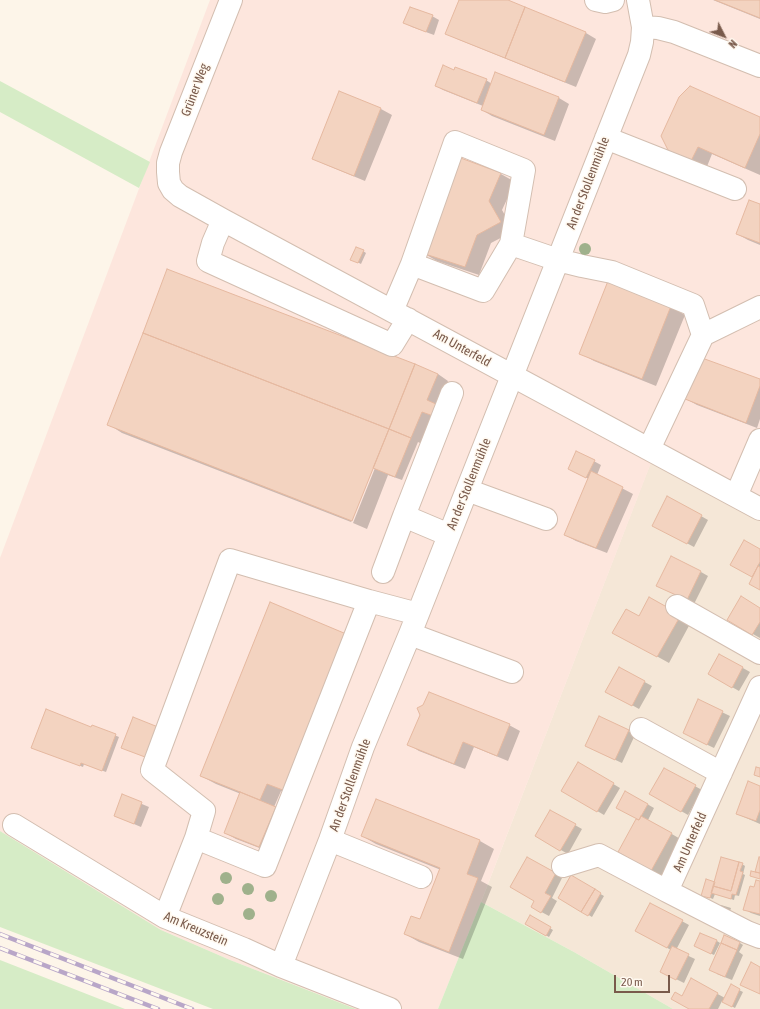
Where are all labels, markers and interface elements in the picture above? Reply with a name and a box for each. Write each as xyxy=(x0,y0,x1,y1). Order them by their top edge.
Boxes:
north arrow xyxy=(704,16,744,56)
text: N xyxy=(726,38,740,50)
street label: Grüner Weg xyxy=(178,61,212,119)
street label: An der Stollenmühle xyxy=(563,135,613,231)
street label: Am Unterfeld xyxy=(430,326,494,370)
street label: An der Stollenmühle xyxy=(444,436,494,532)
street label: An der Stollenmühle xyxy=(326,737,374,833)
street label: Am Unterfeld xyxy=(670,810,710,874)
street label: Am Kreuzstein xyxy=(162,909,230,949)
scale bar xyxy=(616,967,672,993)
text: 20 m xyxy=(621,975,643,989)

